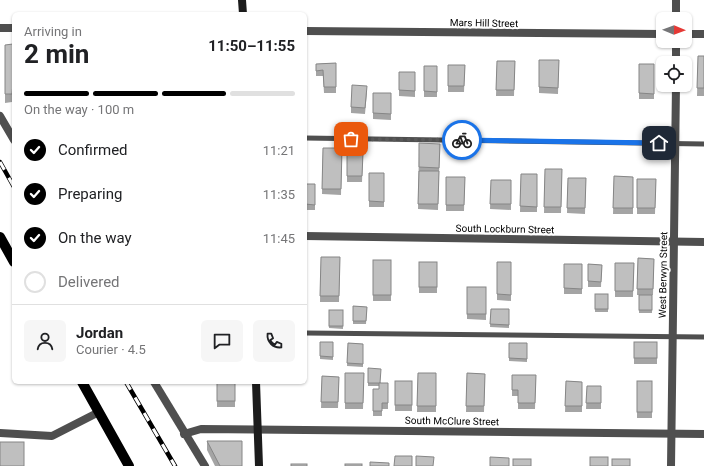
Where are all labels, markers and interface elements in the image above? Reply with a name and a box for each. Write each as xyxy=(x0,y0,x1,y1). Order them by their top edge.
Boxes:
north arrow xyxy=(656,12,692,48)
map controls xyxy=(656,12,692,92)
street label: Mars Hill Street xyxy=(450,17,518,29)
text: Arriving in xyxy=(24,24,82,39)
text: 11:50–11:55 xyxy=(208,37,295,55)
text: 2 min xyxy=(24,39,89,69)
button: locate xyxy=(656,56,692,92)
text: On the way · 100 m xyxy=(24,102,134,117)
courier xyxy=(442,120,482,160)
pin xyxy=(334,122,368,156)
pin xyxy=(642,126,676,160)
icon: bag xyxy=(340,128,362,150)
icon: bike xyxy=(451,129,473,151)
icon: home xyxy=(648,132,670,154)
icon: check xyxy=(24,139,46,161)
text: Confirmed xyxy=(58,141,128,159)
text: 11:21 xyxy=(263,143,295,158)
icon: check xyxy=(24,183,46,205)
text: Preparing xyxy=(58,185,122,203)
text: 11:35 xyxy=(263,187,295,202)
street label: South Lockburn Street xyxy=(456,223,554,235)
icon: check xyxy=(24,227,46,249)
text: On the way xyxy=(58,229,132,247)
text: 11:45 xyxy=(263,231,295,246)
street label: West Berwyn Street xyxy=(657,232,669,318)
text: Delivered xyxy=(58,273,120,291)
button: person xyxy=(24,320,66,362)
button: chat xyxy=(201,320,243,362)
button: phone xyxy=(253,320,295,362)
text: Jordan xyxy=(76,324,123,342)
text: Courier · 4.5 xyxy=(76,342,146,357)
street label: South McClure Street xyxy=(405,415,499,427)

